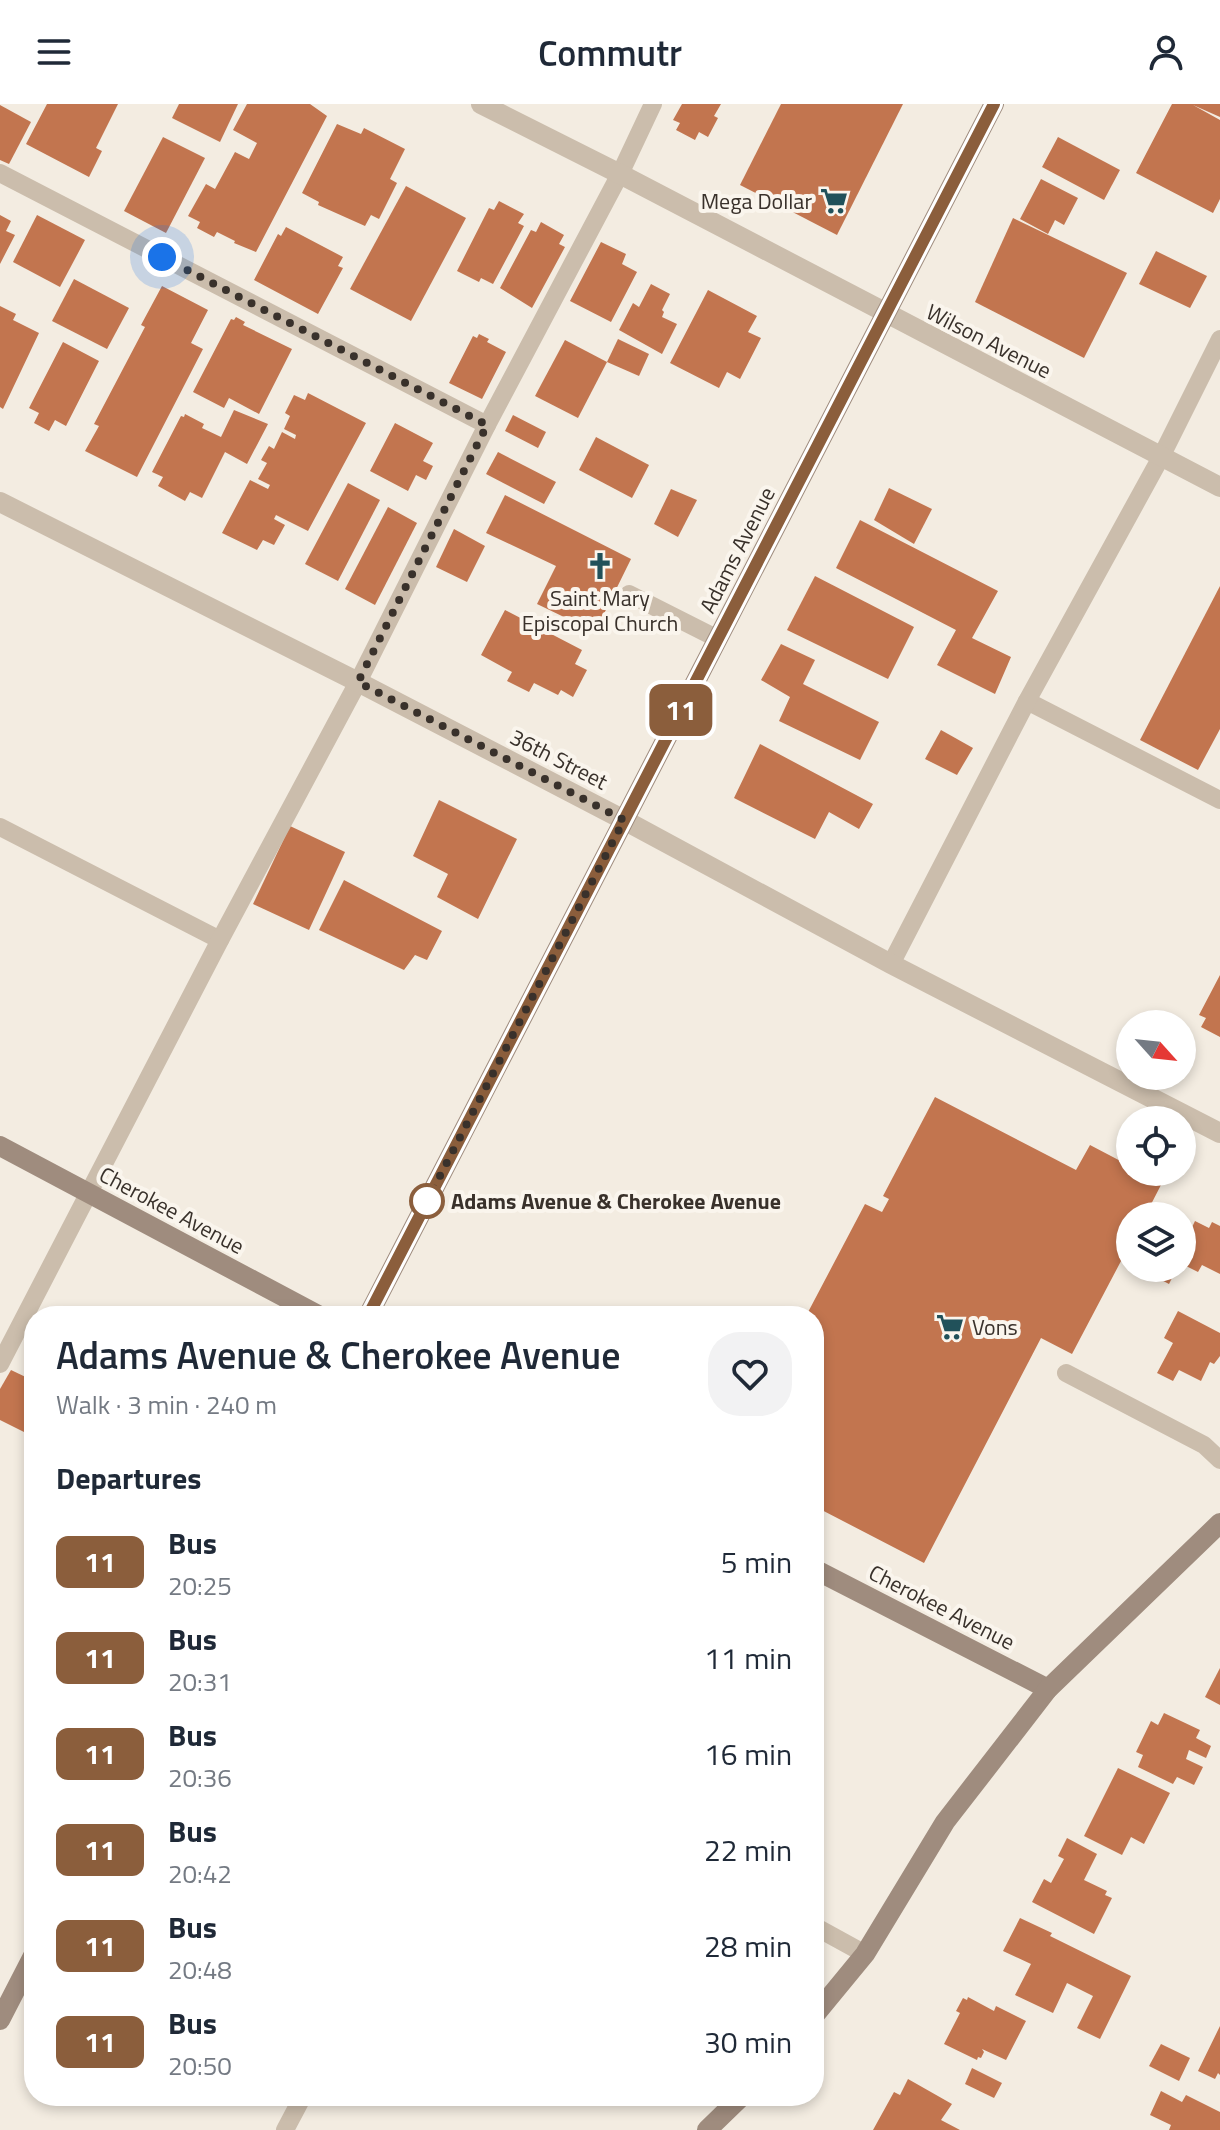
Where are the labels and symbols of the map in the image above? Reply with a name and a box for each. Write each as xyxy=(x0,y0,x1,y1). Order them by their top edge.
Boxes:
place label: Mega Dollar xyxy=(701,184,812,218)
supermarket icon: Mega Dollar xyxy=(819,186,849,216)
your location xyxy=(142,237,182,277)
street label: Wilson Avenue xyxy=(920,295,1058,387)
street label: Adams Avenue xyxy=(691,481,783,619)
church icon: Saint Mary Episcopal Church xyxy=(585,551,615,581)
place label: Saint Mary Episcopal Church xyxy=(522,581,678,640)
line badge: 11 xyxy=(645,684,717,736)
street label: 36th Street xyxy=(504,720,614,798)
north arrow xyxy=(1116,1010,1196,1090)
street label: Cherokee Avenue xyxy=(93,1157,251,1263)
marker: Adams Avenue & Cherokee Avenue xyxy=(410,1184,444,1218)
place label: Adams Avenue & Cherokee Avenue xyxy=(451,1184,781,1218)
place label: Vons xyxy=(972,1310,1018,1344)
supermarket icon: Vons xyxy=(935,1312,965,1342)
street label: Cherokee Avenue xyxy=(863,1556,1021,1658)

